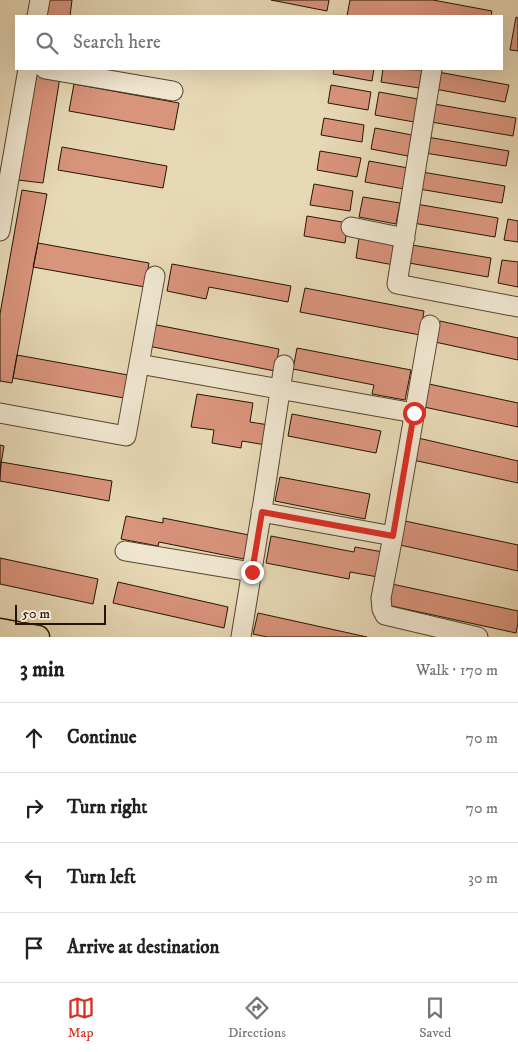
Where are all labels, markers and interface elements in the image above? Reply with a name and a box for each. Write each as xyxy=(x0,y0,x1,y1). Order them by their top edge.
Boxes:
search box xyxy=(15,15,503,70)
icon: search xyxy=(33,29,61,57)
text: Search here xyxy=(73,31,161,54)
route start xyxy=(403,402,426,425)
route end xyxy=(241,561,264,584)
scale bar xyxy=(15,602,106,625)
text: 50 m xyxy=(22,605,50,623)
text: 3 min xyxy=(20,657,65,683)
text: Walk · 170 m xyxy=(416,660,498,680)
icon: ahead xyxy=(20,724,48,752)
text: Continue xyxy=(67,726,137,749)
text: 70 m xyxy=(466,728,498,748)
icon: right xyxy=(20,794,48,822)
text: Turn right xyxy=(67,796,147,819)
text: 70 m xyxy=(466,798,498,818)
icon: left xyxy=(20,864,48,892)
text: Turn left xyxy=(67,866,136,889)
text: 30 m xyxy=(468,868,498,888)
icon: arrive xyxy=(20,934,48,962)
text: Arrive at destination xyxy=(67,936,219,959)
tab: Map xyxy=(67,994,95,1042)
tab: Directions xyxy=(228,994,286,1042)
tab: Saved xyxy=(419,994,451,1042)

